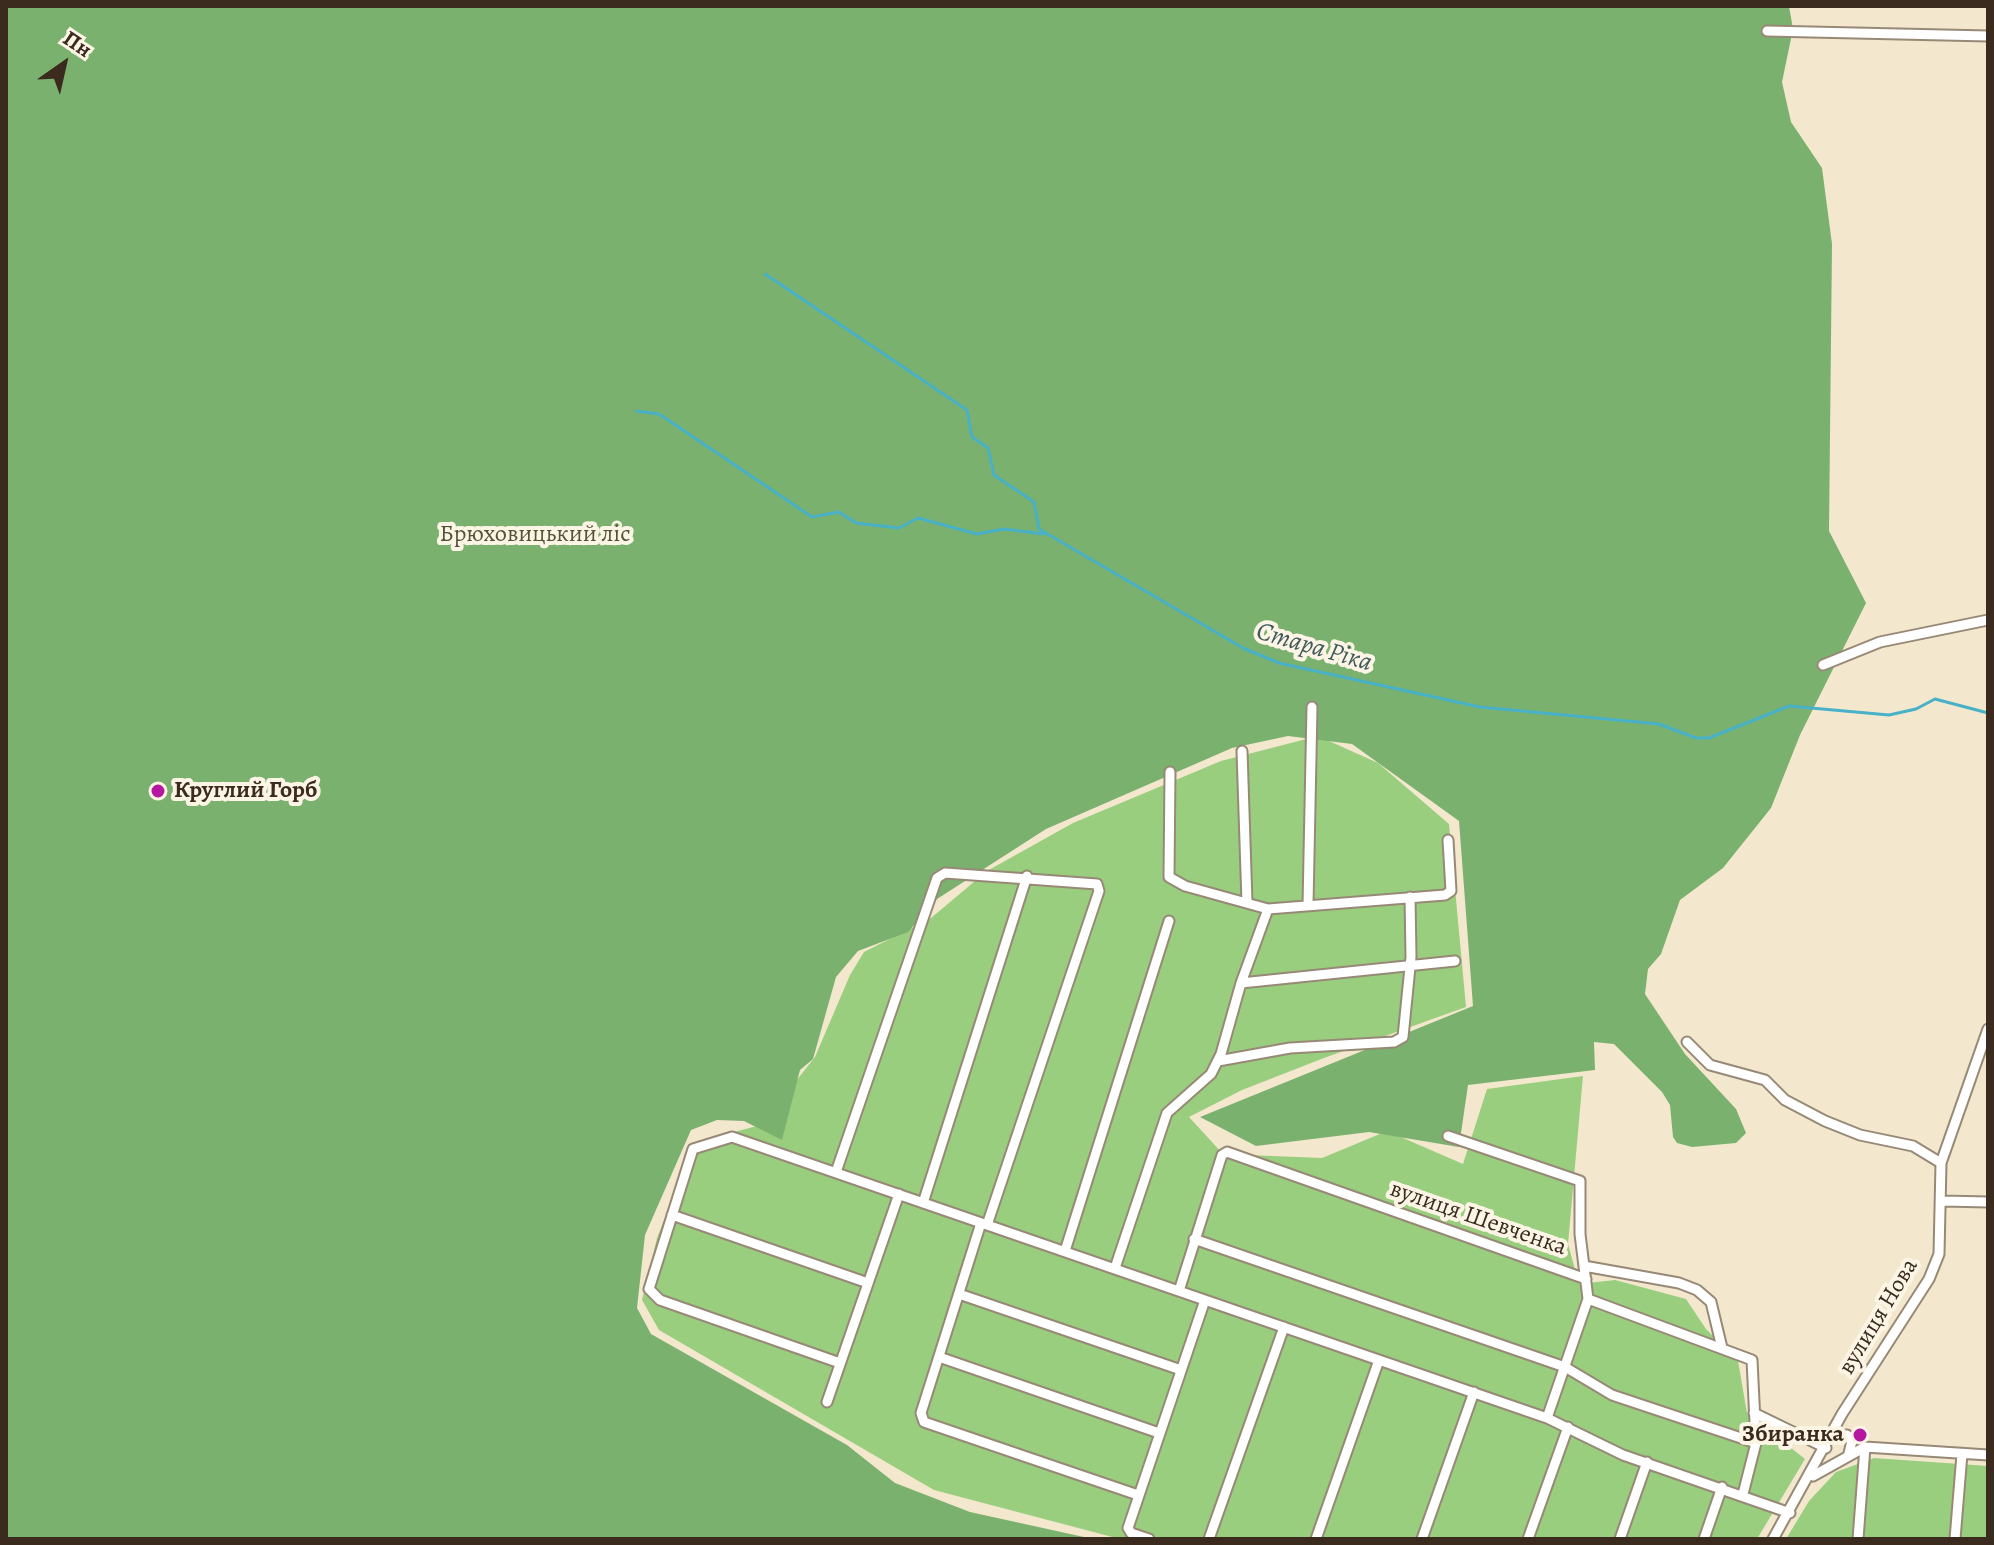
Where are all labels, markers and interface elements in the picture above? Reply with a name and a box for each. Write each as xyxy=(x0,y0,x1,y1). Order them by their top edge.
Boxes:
north arrow xyxy=(24,24,104,104)
text: Пн xyxy=(57,24,98,65)
park label: Брюховицький ліс xyxy=(439,521,631,549)
water label: Стара Ріка xyxy=(1253,617,1375,679)
place label: Круглий Горб xyxy=(174,777,317,805)
marker: Круглий Горб xyxy=(149,782,167,800)
street label: вулиця Шевченка xyxy=(1386,1175,1570,1263)
street label: вулиця Нова xyxy=(1833,1254,1925,1380)
place label: Збиранка xyxy=(1742,1421,1844,1449)
marker: Збиранка xyxy=(1851,1426,1869,1444)

